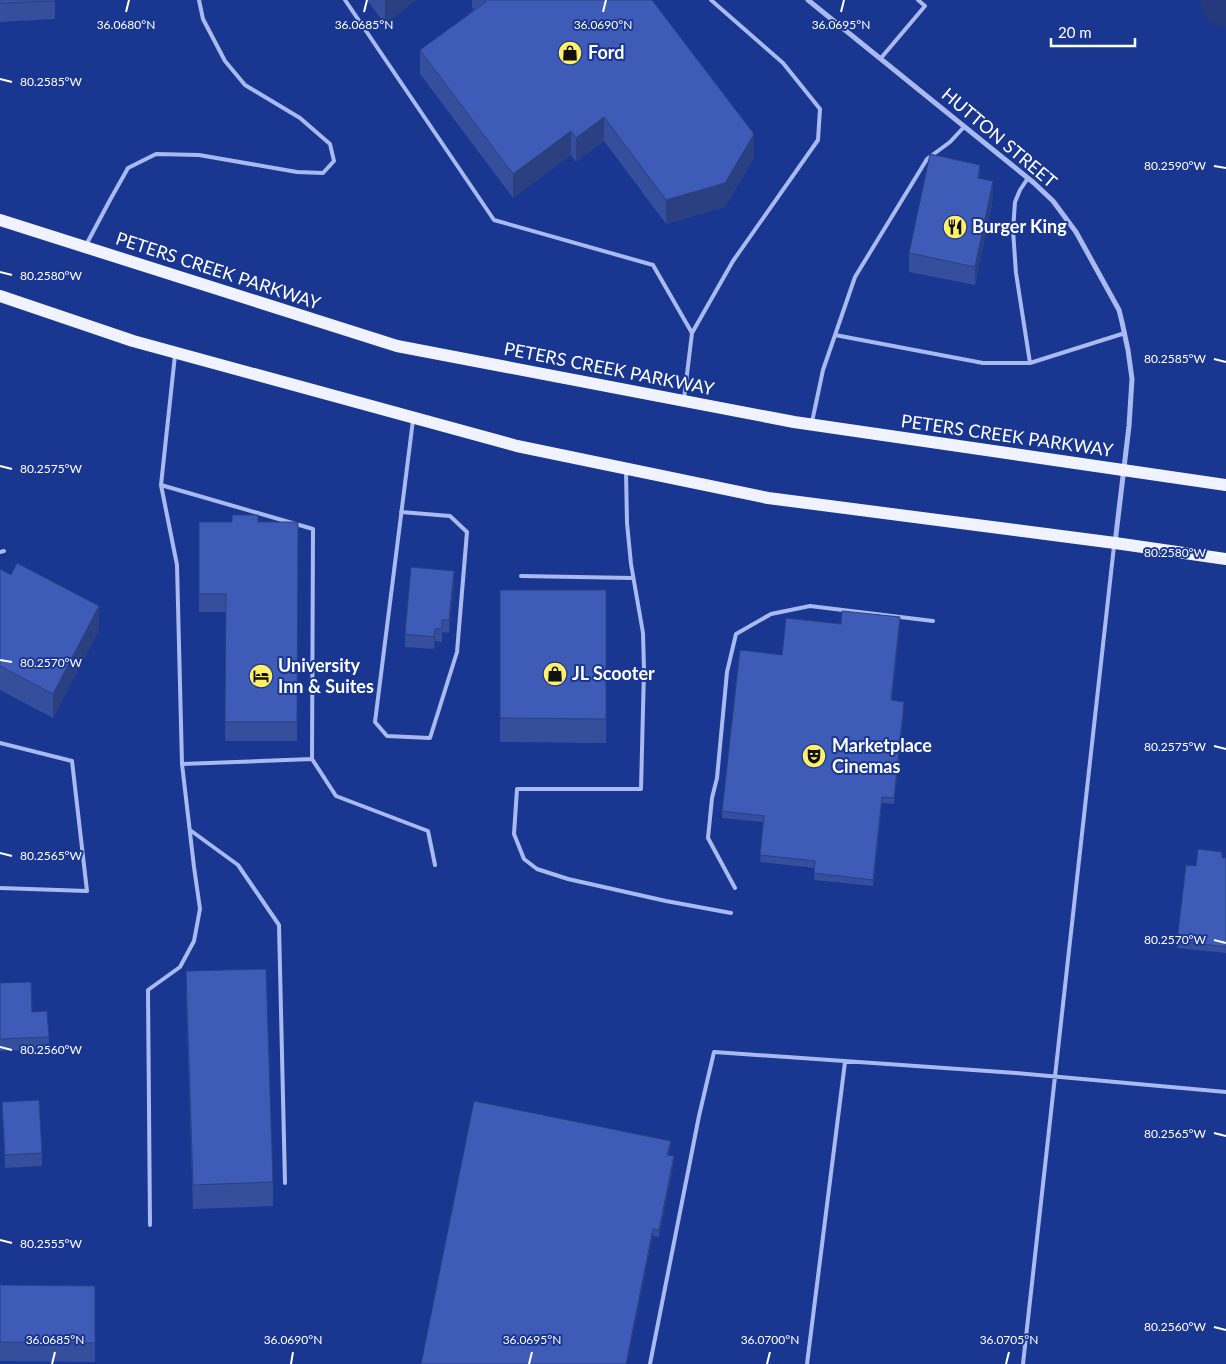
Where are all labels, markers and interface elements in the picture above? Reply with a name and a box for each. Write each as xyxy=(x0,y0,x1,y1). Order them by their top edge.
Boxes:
scale bar xyxy=(1051,15,1135,47)
text: 36.0680°N xyxy=(97,17,155,32)
text: 36.0685°N xyxy=(335,17,393,32)
text: 36.0690°N xyxy=(574,17,632,32)
text: 36.0695°N xyxy=(812,17,870,32)
text: 20 m xyxy=(1058,23,1092,41)
shop icon: Ford xyxy=(557,40,583,66)
place label: Ford xyxy=(588,41,624,63)
text: 80.2585°W xyxy=(20,74,83,89)
street label: HUTTON STREET xyxy=(938,83,1062,192)
text: 80.2590°W xyxy=(1144,158,1207,173)
restaurant icon: Burger King xyxy=(942,214,968,240)
place label: Burger King xyxy=(972,215,1067,237)
street label: PETERS CREEK PARKWAY xyxy=(113,227,324,314)
text: 80.2580°W xyxy=(20,268,83,283)
street label: PETERS CREEK PARKWAY xyxy=(502,337,717,399)
text: 80.2585°W xyxy=(1144,351,1207,366)
street label: PETERS CREEK PARKWAY xyxy=(900,409,1115,461)
text: 80.2575°W xyxy=(20,461,83,476)
text: 80.2580°W xyxy=(1144,545,1207,560)
place label: University Inn & Suites xyxy=(278,654,374,697)
text: 80.2570°W xyxy=(20,655,83,670)
shop icon: JL Scooter xyxy=(542,661,568,687)
place label: JL Scooter xyxy=(572,662,655,684)
hotel icon: University Inn & Suites xyxy=(248,663,274,689)
place label: Marketplace Cinemas xyxy=(832,734,932,777)
text: 80.2575°W xyxy=(1144,739,1207,754)
theatre icon: Marketplace Cinemas xyxy=(801,743,827,769)
text: 80.2565°W xyxy=(20,848,83,863)
text: 80.2570°W xyxy=(1144,932,1207,947)
text: 80.2560°W xyxy=(20,1042,83,1057)
text: 80.2565°W xyxy=(1144,1126,1207,1141)
text: 80.2555°W xyxy=(20,1236,83,1251)
text: 80.2560°W xyxy=(1144,1319,1207,1334)
text: 36.0685°N xyxy=(26,1332,84,1347)
text: 36.0690°N xyxy=(264,1332,322,1347)
text: 36.0695°N xyxy=(503,1332,561,1347)
text: 36.0700°N xyxy=(741,1332,799,1347)
text: 36.0705°N xyxy=(980,1332,1038,1347)

